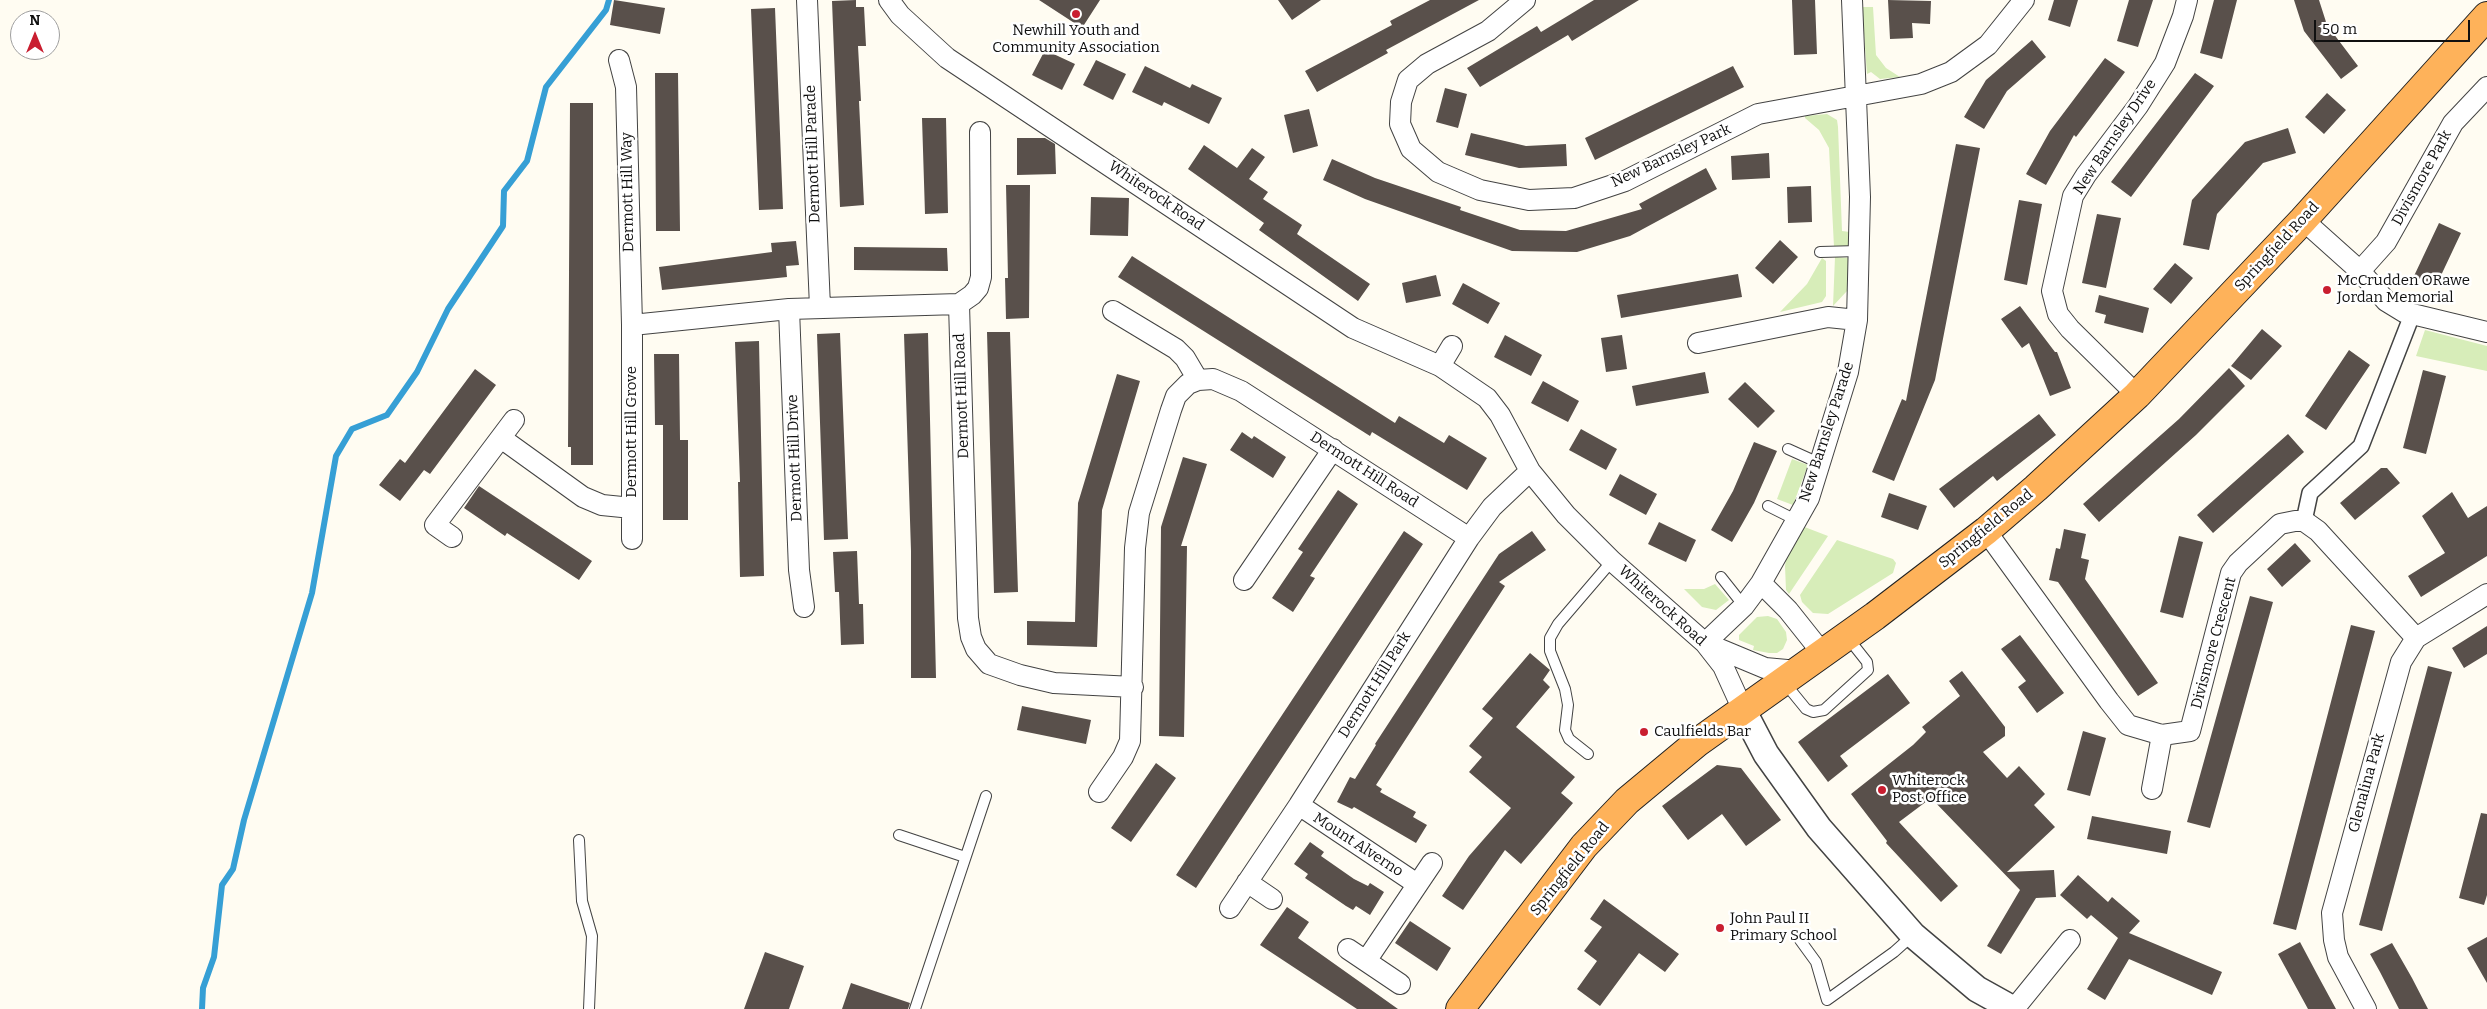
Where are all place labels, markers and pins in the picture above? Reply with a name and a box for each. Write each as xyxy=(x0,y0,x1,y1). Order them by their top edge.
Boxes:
marker: Newhill Youth and Community Association xyxy=(1070,8,1082,20)
place label: Newhill Youth and Community Association xyxy=(992,22,1160,57)
place label: McCrudden ORawe Jordan Memorial xyxy=(2337,272,2470,307)
marker: McCrudden ORawe Jordan Memorial xyxy=(2321,284,2333,296)
place label: Caulfields Bar xyxy=(1654,723,1751,741)
marker: Caulfields Bar xyxy=(1638,726,1650,738)
place label: Whiterock Post Office xyxy=(1892,772,1967,807)
marker: Whiterock Post Office xyxy=(1876,784,1888,796)
place label: John Paul II Primary School xyxy=(1730,910,1837,945)
marker: John Paul II Primary School xyxy=(1714,922,1726,934)

